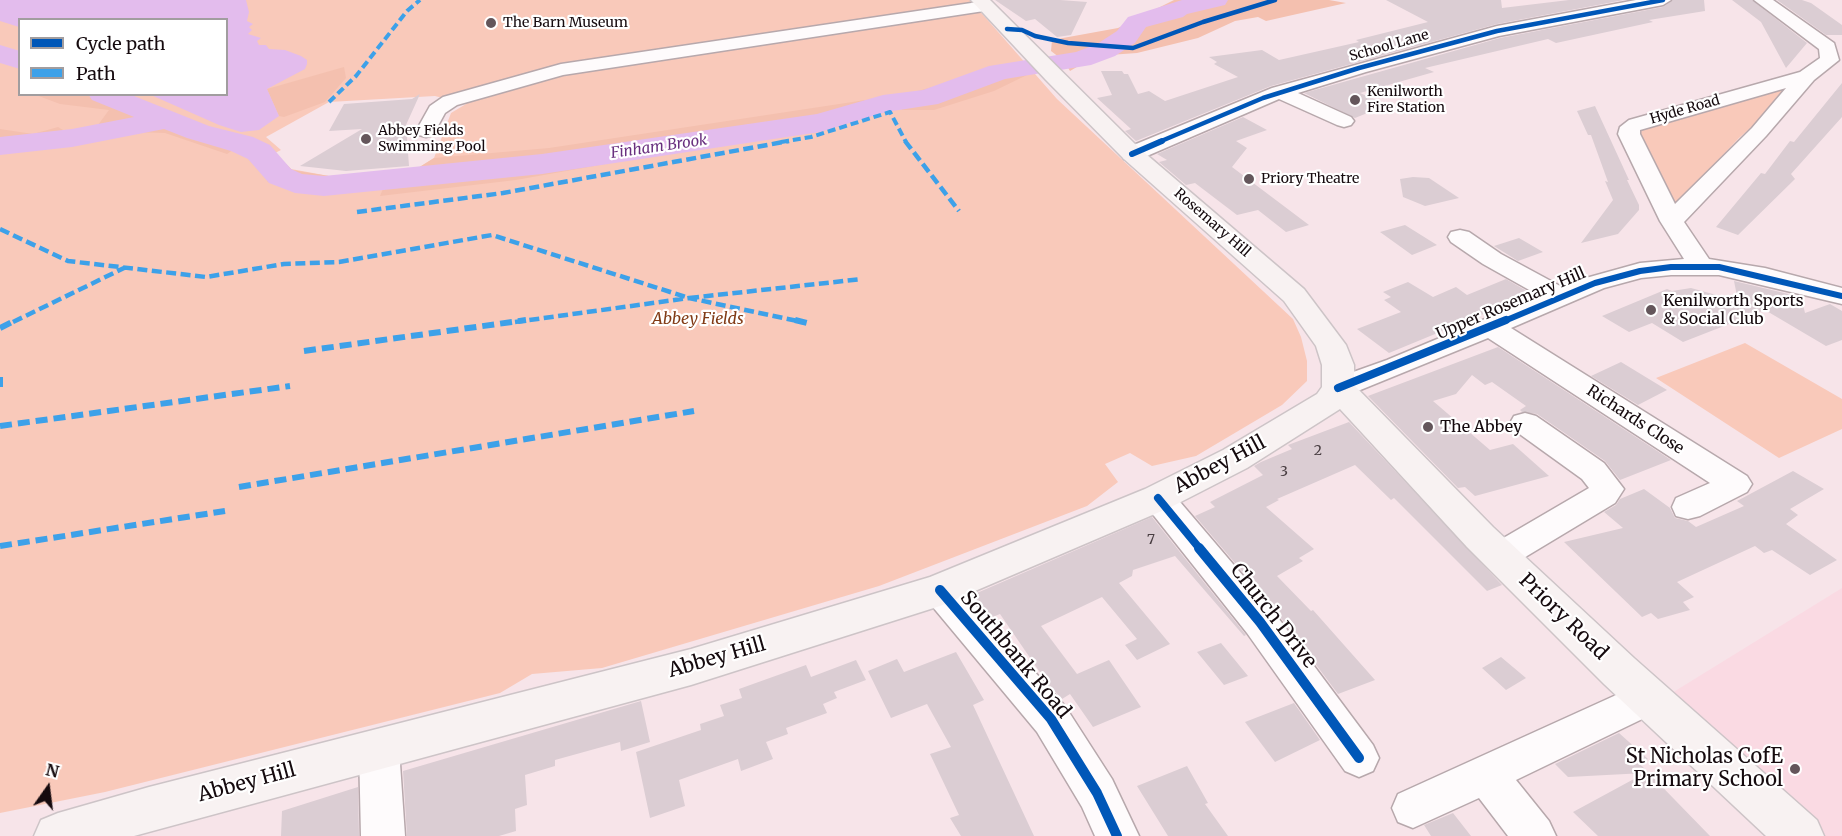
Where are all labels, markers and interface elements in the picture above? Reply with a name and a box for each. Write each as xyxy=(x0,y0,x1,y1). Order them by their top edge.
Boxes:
place label: The Barn Museum xyxy=(503,15,628,31)
marker: The Barn Museum xyxy=(484,16,498,30)
legend xyxy=(18,18,228,96)
street label: School Lane xyxy=(1347,27,1431,65)
text: Cycle path xyxy=(76,32,165,55)
text: Path xyxy=(76,62,116,85)
place label: Kenilworth Fire Station xyxy=(1367,84,1445,116)
street label: Hyde Road xyxy=(1648,92,1722,128)
marker: Kenilworth Fire Station xyxy=(1348,93,1362,107)
place label: Abbey Fields Swimming Pool xyxy=(378,123,485,156)
water label: Finham Brook xyxy=(610,131,708,163)
marker: Abbey Fields Swimming Pool xyxy=(359,132,373,146)
place label: Priory Theatre xyxy=(1261,171,1359,187)
marker: Priory Theatre xyxy=(1242,172,1256,186)
street label: Rosemary Hill xyxy=(1170,185,1254,261)
street label: Upper Rosemary Hill xyxy=(1433,264,1589,344)
place label: Kenilworth Sports & Social Club xyxy=(1663,291,1804,329)
marker: Kenilworth Sports & Social Club xyxy=(1644,303,1658,317)
park label: Abbey Fields xyxy=(652,309,744,329)
street label: Richards Close xyxy=(1583,381,1687,459)
place label: The Abbey xyxy=(1440,417,1522,437)
marker: The Abbey xyxy=(1421,420,1435,434)
street label: Abbey Hill xyxy=(1170,431,1270,499)
house number: 2 xyxy=(1314,443,1322,459)
house number: 3 xyxy=(1280,464,1288,480)
house number: 7 xyxy=(1147,532,1155,548)
street label: Church Drive xyxy=(1225,559,1321,673)
street label: Priory Road xyxy=(1514,569,1612,665)
street label: Southbank Road xyxy=(955,586,1075,724)
street label: Abbey Hill xyxy=(666,633,768,683)
place label: St Nicholas CofE Primary School xyxy=(1626,745,1783,792)
north arrow xyxy=(18,758,78,818)
street label: Abbey Hill xyxy=(196,758,298,808)
text: N xyxy=(44,759,61,782)
marker: St Nicholas CofE Primary School xyxy=(1788,762,1802,776)

